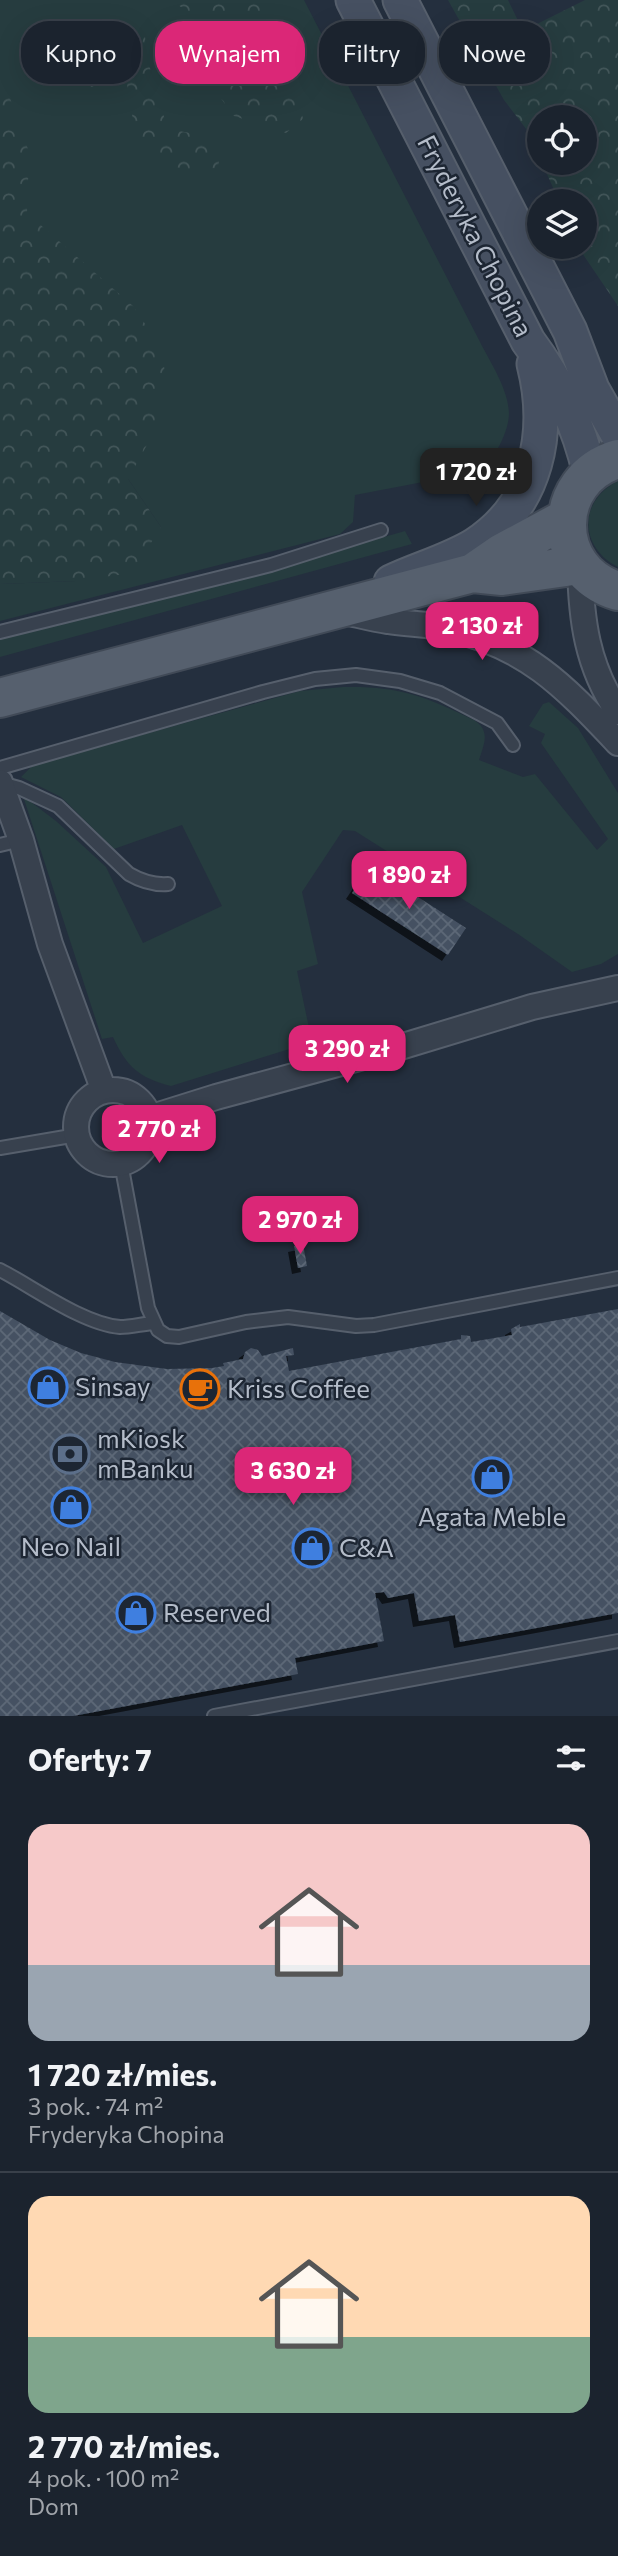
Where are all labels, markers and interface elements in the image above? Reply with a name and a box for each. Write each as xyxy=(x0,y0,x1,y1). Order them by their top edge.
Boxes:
chip: Kupno xyxy=(21,21,141,84)
chip: Wynajem xyxy=(155,21,305,84)
chip: Filtry xyxy=(319,21,425,84)
chip: Nowe xyxy=(439,21,550,84)
map controls xyxy=(527,105,597,259)
button: locate xyxy=(527,105,597,175)
street label: Fryderyka Chopina xyxy=(412,129,541,341)
button: layers xyxy=(527,189,597,259)
pin: 1 720 zł xyxy=(404,448,548,508)
text: 1 720 zł xyxy=(436,457,516,485)
pin: 2 130 zł xyxy=(410,602,554,662)
text: 2 130 zł xyxy=(442,611,522,639)
pin: 1 890 zł xyxy=(337,852,481,911)
text: 1 890 zł xyxy=(368,860,450,888)
pin: 3 290 zł xyxy=(275,1026,419,1085)
text: 3 290 zł xyxy=(305,1034,389,1062)
pin: 2 770 zł xyxy=(87,1106,231,1165)
text: 2 770 zł xyxy=(118,1114,200,1142)
pin: 2 970 zł xyxy=(228,1196,372,1256)
text: 2 970 zł xyxy=(258,1205,342,1233)
shop icon: Sinsay xyxy=(27,1366,69,1408)
cafe icon: Kriss Coffee xyxy=(179,1368,221,1410)
place label: Sinsay xyxy=(75,1370,150,1401)
place label: Kriss Coffee xyxy=(227,1372,370,1403)
place label: mKiosk mBanku xyxy=(97,1422,194,1483)
bank icon: mKiosk mBanku xyxy=(49,1433,91,1475)
pin: 3 630 zł xyxy=(221,1448,365,1507)
text: 3 630 zł xyxy=(251,1456,335,1484)
shop icon: Agata Meble xyxy=(471,1456,513,1498)
shop icon: Neo Nail xyxy=(50,1486,92,1528)
place label: Agata Meble xyxy=(418,1500,566,1531)
shop icon: C&A xyxy=(291,1527,333,1569)
place label: Neo Nail xyxy=(21,1530,121,1561)
place label: C&A xyxy=(339,1531,394,1562)
shop icon: Reserved xyxy=(115,1592,157,1634)
place label: Reserved xyxy=(163,1596,271,1627)
icon: filters xyxy=(552,1739,590,1777)
text: Oferty: 7 xyxy=(28,1740,152,1777)
icon: home xyxy=(246,1869,372,1995)
text: 1 720 zł/mies. xyxy=(28,2055,217,2092)
text: 3 pok. · 74 m² xyxy=(28,2092,163,2120)
text: Fryderyka Chopina xyxy=(28,2120,224,2148)
icon: home xyxy=(246,2241,372,2367)
text: 2 770 zł/mies. xyxy=(28,2427,220,2464)
text: 4 pok. · 100 m² xyxy=(28,2464,179,2492)
text: Dom xyxy=(28,2492,79,2520)

